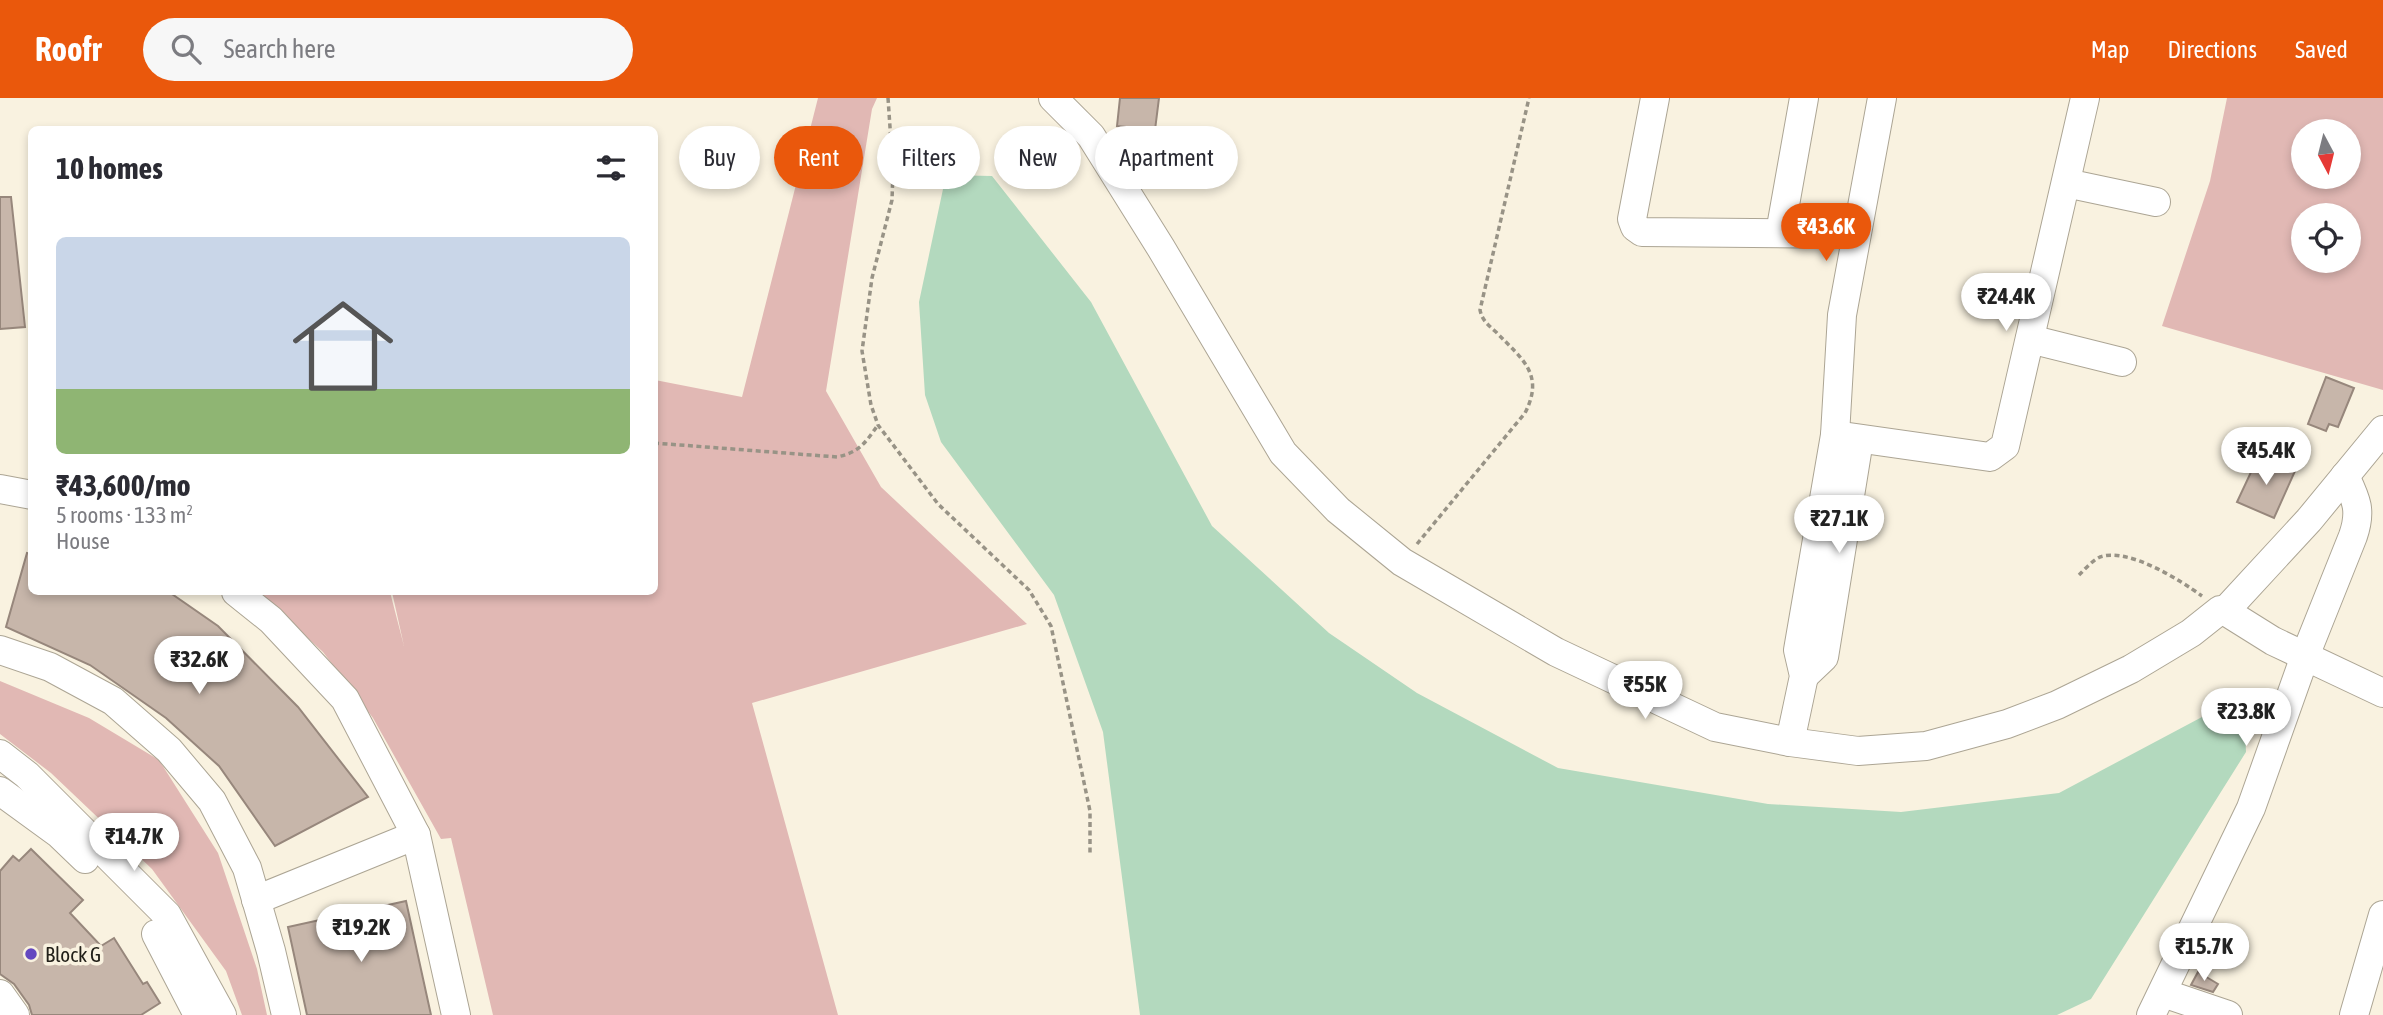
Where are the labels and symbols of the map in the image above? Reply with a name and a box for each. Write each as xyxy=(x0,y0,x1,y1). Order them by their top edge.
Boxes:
north arrow xyxy=(2291,119,2361,189)
pin: ₹43.6K xyxy=(1769,204,1883,263)
pin: ₹24.4K xyxy=(1949,274,2063,333)
pin: ₹45.4K xyxy=(2209,428,2323,487)
pin: ₹27.1K xyxy=(1782,496,1896,555)
pin: ₹32.6K xyxy=(142,636,256,696)
pin: ₹55K xyxy=(1604,662,1686,721)
pin: ₹23.8K xyxy=(2189,688,2303,748)
pin: ₹14.7K xyxy=(77,814,191,873)
pin: ₹19.2K xyxy=(304,904,418,964)
pin: ₹15.7K xyxy=(2147,924,2261,983)
place label: Block G xyxy=(45,942,101,966)
marker: Block G xyxy=(23,946,39,962)

